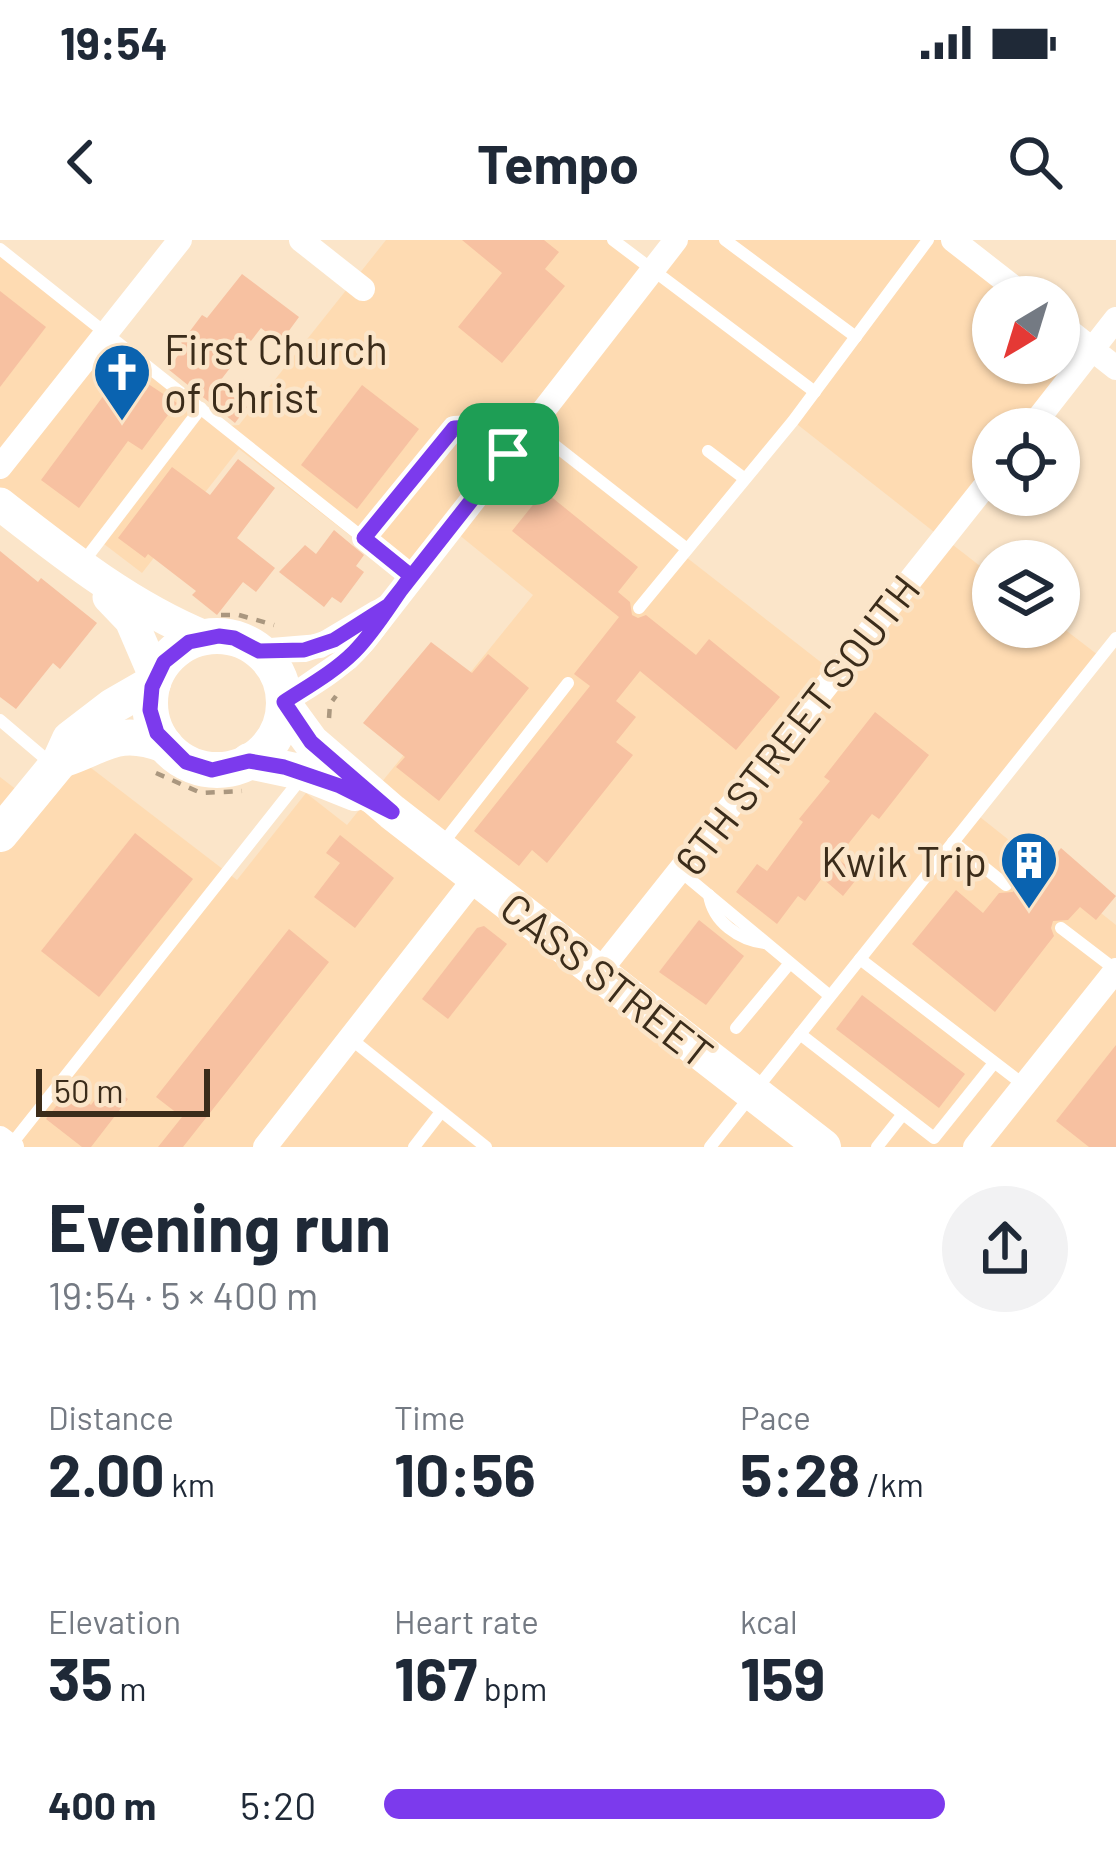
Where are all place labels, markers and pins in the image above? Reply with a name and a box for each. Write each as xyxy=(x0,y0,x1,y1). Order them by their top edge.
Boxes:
place label: First Church of Christ xyxy=(164,323,388,421)
church icon: First Church of Christ xyxy=(91,341,153,423)
pin xyxy=(457,403,559,505)
building icon: Kwik Trip xyxy=(998,829,1060,911)
place label: Kwik Trip xyxy=(821,835,987,886)

